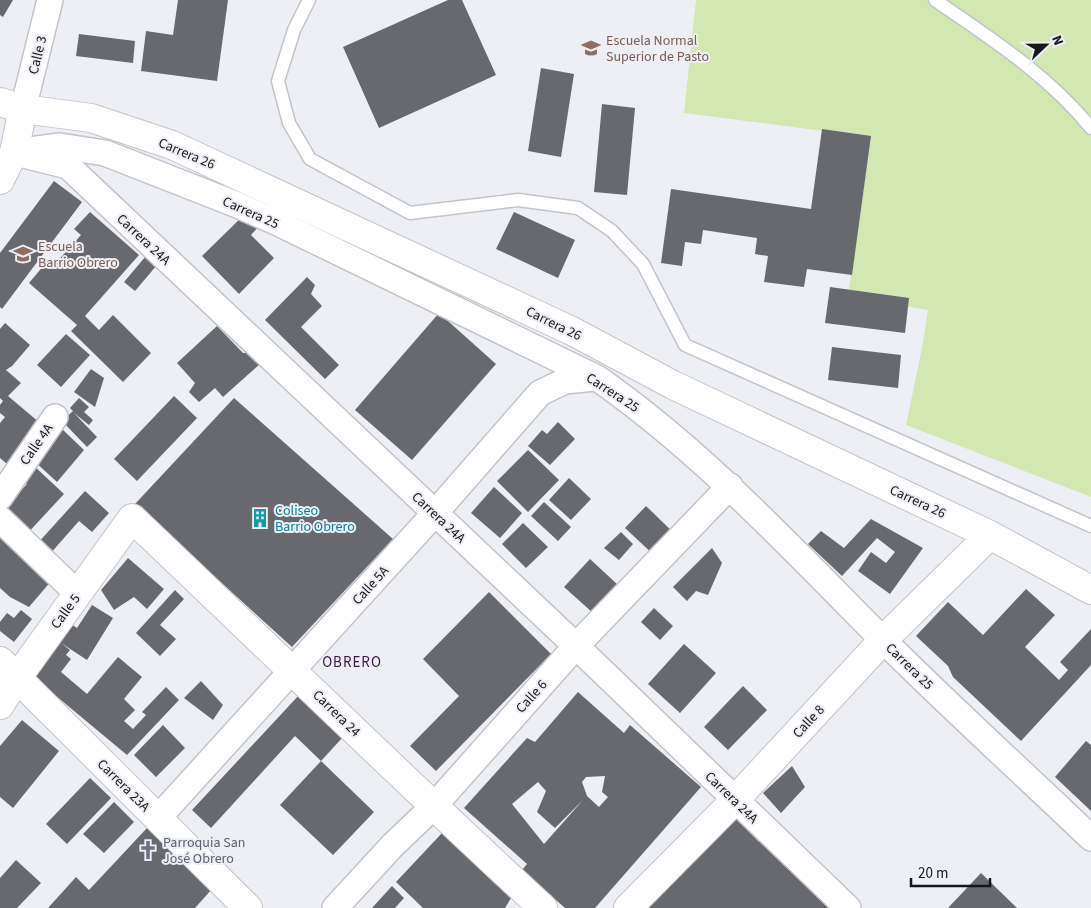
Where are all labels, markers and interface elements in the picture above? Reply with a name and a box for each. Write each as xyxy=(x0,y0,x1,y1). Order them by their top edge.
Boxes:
north arrow xyxy=(1021,20,1071,70)
place label: Escuela Normal Superior de Pasto xyxy=(606,31,709,67)
text: N xyxy=(1046,32,1068,49)
street label: Calle 3 xyxy=(24,34,52,77)
school or university icon: Escuela Normal Superior de Pasto xyxy=(580,37,602,59)
street label: Carrera 26 xyxy=(155,133,218,175)
street label: Carrera 25 xyxy=(219,192,282,234)
street label: Carrera 24A xyxy=(112,209,175,270)
place label: Escuela Barrio Obrero xyxy=(38,237,118,273)
school or university icon: Escuela Barrio Obrero xyxy=(12,243,34,265)
street label: Carrera 26 xyxy=(522,302,585,346)
street label: Carrera 25 xyxy=(582,368,643,418)
street label: Calle 4A xyxy=(15,419,59,469)
street label: Carrera 26 xyxy=(886,480,949,524)
street label: Carrera 24A xyxy=(407,487,470,548)
place label: Coliseo Barrio Obrero xyxy=(275,501,355,537)
building icon: Coliseo Barrio Obrero xyxy=(249,507,271,529)
street label: Calle 5A xyxy=(348,561,394,610)
street label: Calle 5 xyxy=(46,590,85,633)
street label: Carrera 25 xyxy=(881,639,938,695)
district label: OBRERO xyxy=(322,652,382,673)
street label: Calle 6 xyxy=(511,676,552,718)
street label: Carrera 24 xyxy=(308,686,365,742)
street label: Calle 8 xyxy=(788,701,829,743)
street label: Carrera 23A xyxy=(92,755,154,817)
street label: Carrera 24A xyxy=(700,767,763,829)
place label: Parroquia San José Obrero xyxy=(163,833,245,869)
church icon: Parroquia San José Obrero xyxy=(137,839,159,861)
scale bar xyxy=(911,856,990,888)
text: 20 m xyxy=(918,863,948,884)

